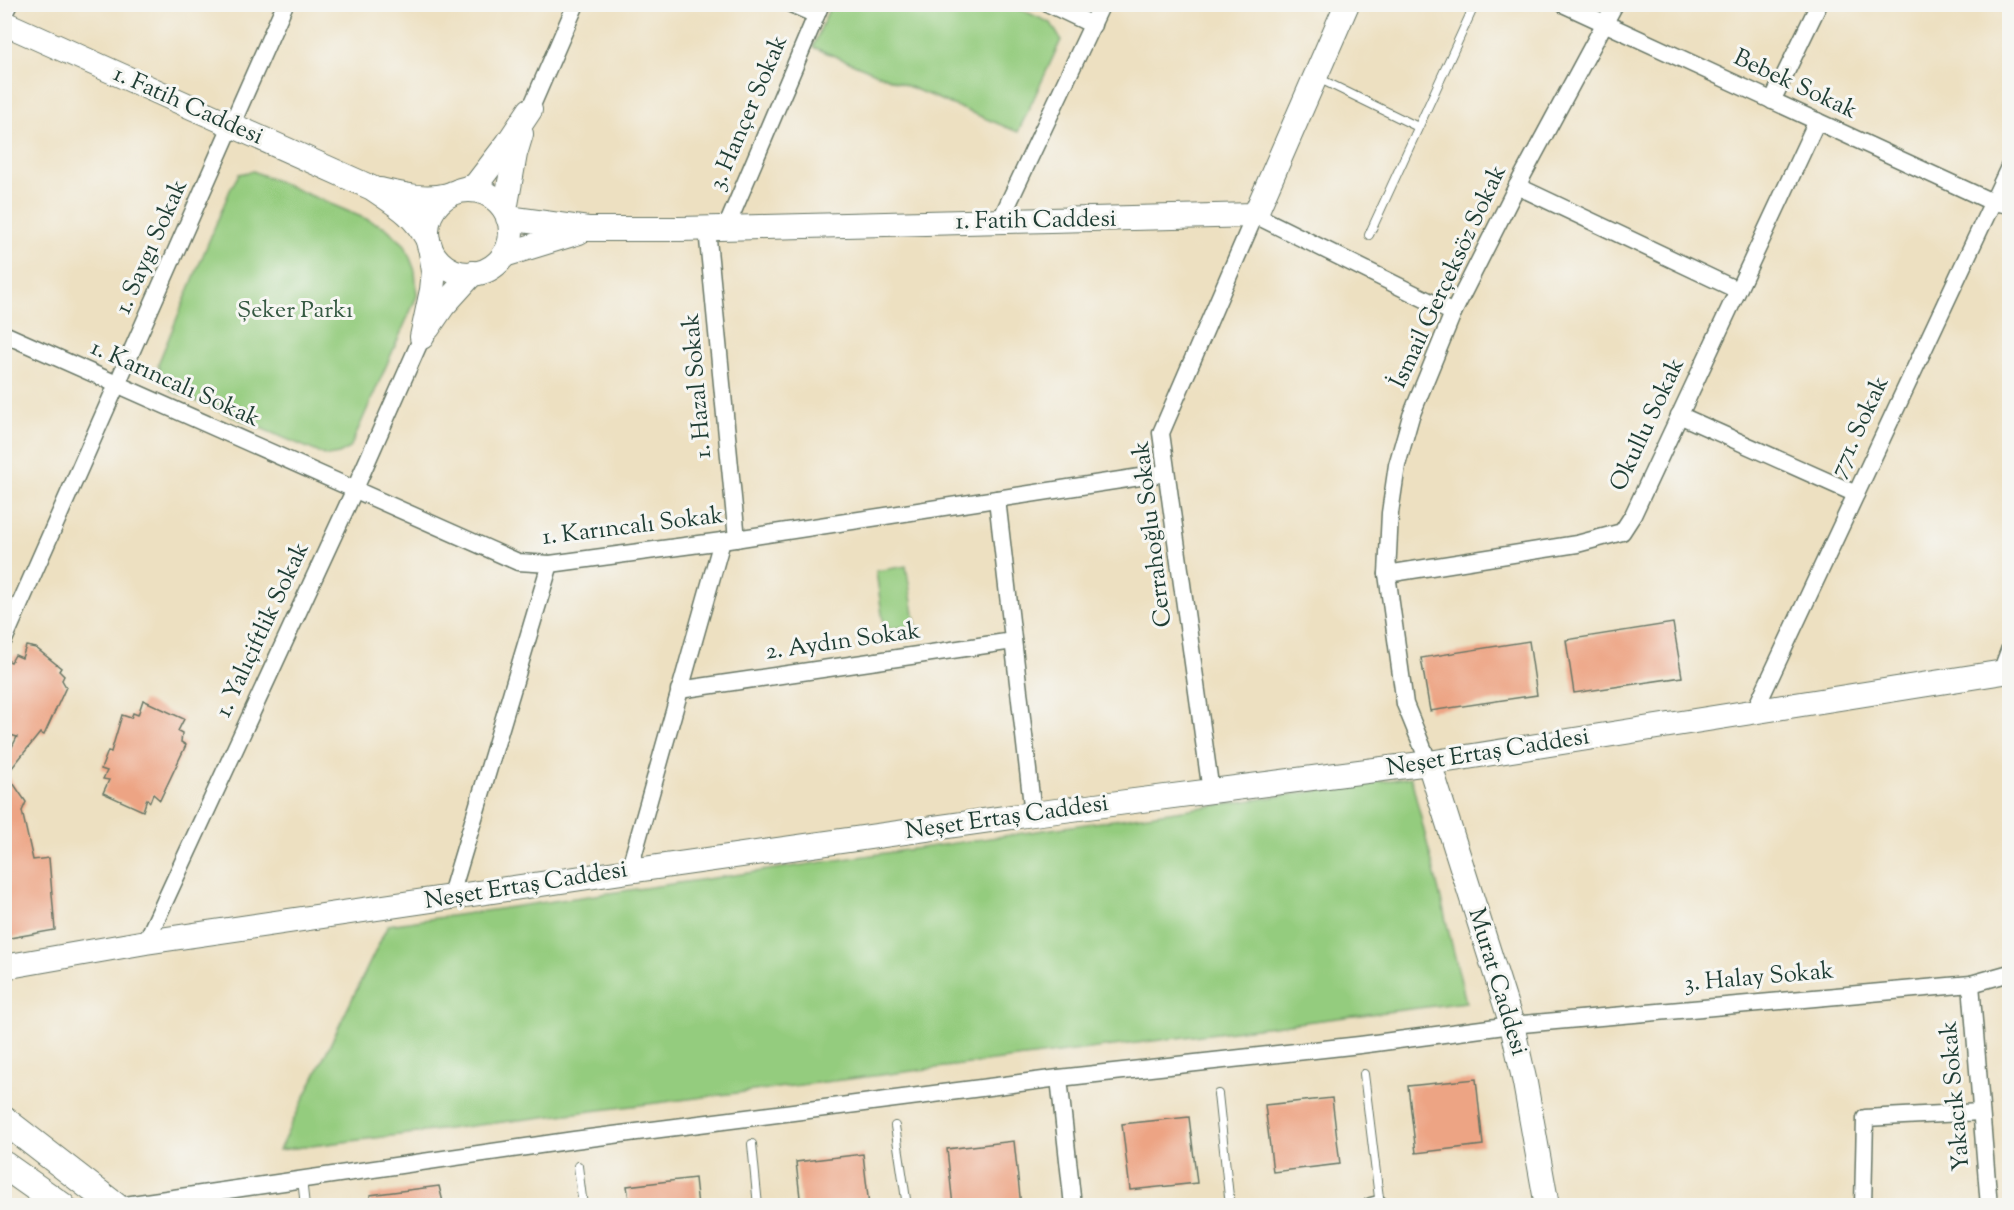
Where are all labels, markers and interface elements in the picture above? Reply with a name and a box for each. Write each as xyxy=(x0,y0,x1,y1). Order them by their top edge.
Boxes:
street label: 3. Hançer Sokak xyxy=(701,30,797,196)
street label: Bebek Sokak xyxy=(1728,41,1862,129)
street label: 1. Fatih Caddesi xyxy=(107,58,269,154)
street label: İsmail Gerçeksöz Sokak xyxy=(1382,160,1516,394)
street label: 1. Saygı Sokak xyxy=(107,174,197,320)
street label: 1. Fatih Caddesi xyxy=(955,203,1117,239)
park label: Şeker Parkı xyxy=(237,294,353,328)
street label: 1. Hazal Sokak xyxy=(675,312,721,460)
street label: 1. Karıncalı Sokak xyxy=(85,331,265,437)
street label: Okullu Sokak xyxy=(1602,353,1694,497)
street label: 771. Sokak xyxy=(1822,371,1898,483)
street label: Cerrahoğlu Sokak xyxy=(1125,439,1181,629)
street label: 1. Karıncalı Sokak xyxy=(540,499,726,555)
street label: 1. Yalıçiftlik Sokak xyxy=(208,537,318,723)
street label: 2. Aydın Sokak xyxy=(763,614,923,670)
street label: Neşet Ertaş Caddesi xyxy=(1384,720,1592,786)
street label: Neşet Ertaş Caddesi xyxy=(903,787,1111,849)
street label: Neşet Ertaş Caddesi xyxy=(422,853,630,919)
street label: Murat Caddesi xyxy=(1458,904,1536,1060)
street label: 3. Halay Sokak xyxy=(1683,955,1835,1001)
street label: Yakacık Sokak xyxy=(1932,1019,1980,1173)

